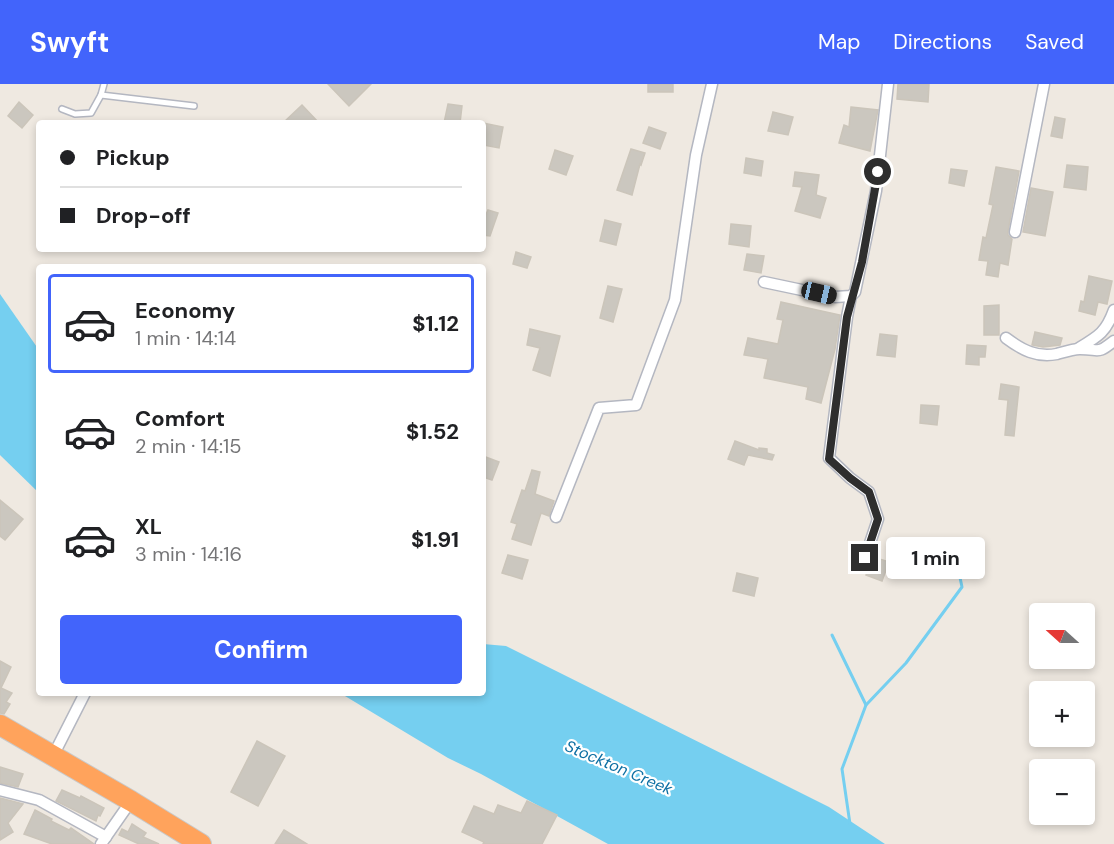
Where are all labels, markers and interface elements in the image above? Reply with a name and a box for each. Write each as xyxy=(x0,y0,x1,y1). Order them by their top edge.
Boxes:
text: Swyft xyxy=(30,24,109,61)
text: Map xyxy=(818,28,860,56)
text: Directions xyxy=(893,28,992,56)
text: Saved xyxy=(1025,28,1084,56)
text: Pickup xyxy=(96,143,170,172)
route start xyxy=(864,158,891,185)
text: Drop-off xyxy=(96,201,191,230)
car xyxy=(799,280,839,306)
text: Economy xyxy=(135,296,235,325)
icon: car xyxy=(63,297,117,351)
text: $1.12 xyxy=(412,309,459,338)
text: 1 min · 14:14 xyxy=(135,325,236,351)
text: Comfort xyxy=(135,404,225,433)
icon: car xyxy=(63,405,117,459)
text: $1.52 xyxy=(406,417,459,446)
text: 2 min · 14:15 xyxy=(135,433,241,459)
text: XL xyxy=(135,512,162,541)
icon: car xyxy=(63,513,117,567)
text: $1.91 xyxy=(411,525,459,554)
callout: 1 min xyxy=(886,537,985,579)
text: 3 min · 14:16 xyxy=(135,541,242,567)
route end xyxy=(851,544,878,571)
text: 1 min xyxy=(911,545,960,571)
north arrow xyxy=(1029,603,1095,669)
map controls xyxy=(1029,603,1095,825)
button: Confirm xyxy=(60,615,462,684)
button: + xyxy=(1029,681,1095,747)
water label: Stockton Creek xyxy=(562,735,677,800)
button: − xyxy=(1029,759,1095,825)

